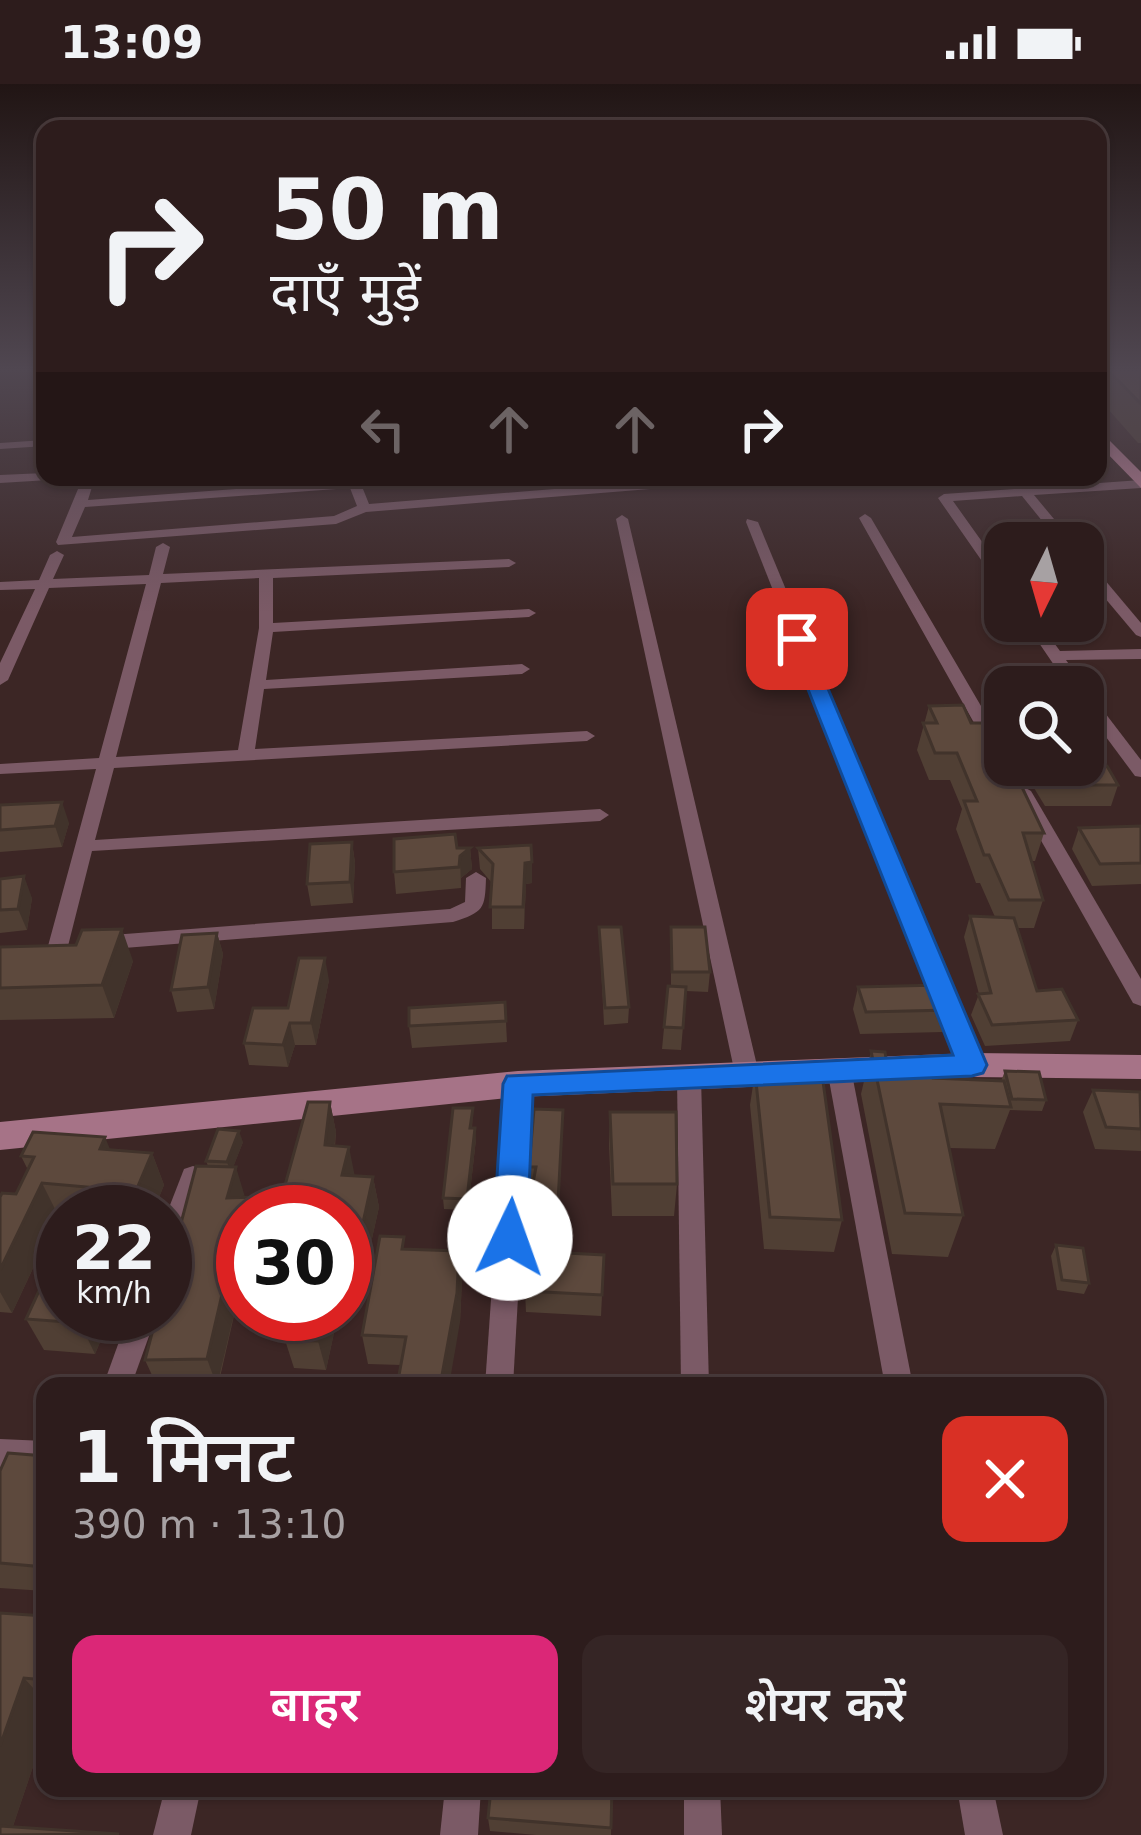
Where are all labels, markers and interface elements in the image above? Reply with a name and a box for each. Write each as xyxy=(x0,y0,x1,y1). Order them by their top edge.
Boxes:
text: 13:09 xyxy=(60,16,203,69)
text: 50 m xyxy=(270,161,504,259)
icon: right xyxy=(72,168,228,324)
text: दाएँ मुड़ें xyxy=(270,261,421,324)
icon: left xyxy=(350,396,416,462)
icon: ahead xyxy=(476,396,542,462)
icon: ahead xyxy=(602,396,668,462)
icon: right xyxy=(728,396,794,462)
north arrow xyxy=(984,522,1104,642)
map controls xyxy=(984,522,1104,786)
pin xyxy=(746,588,848,690)
icon: arrive xyxy=(764,606,830,672)
button: search xyxy=(984,666,1104,786)
position arrow xyxy=(447,1175,573,1301)
speed limit sign: 30 xyxy=(216,1185,372,1341)
text: 22 xyxy=(72,1213,156,1283)
text: km/h xyxy=(76,1275,152,1310)
text: 1 मिनट xyxy=(72,1415,293,1499)
button: close xyxy=(942,1416,1068,1542)
text: 390 m · 13:10 xyxy=(72,1502,346,1547)
button: बाहर xyxy=(72,1635,558,1773)
button: शेयर करें xyxy=(582,1635,1068,1773)

